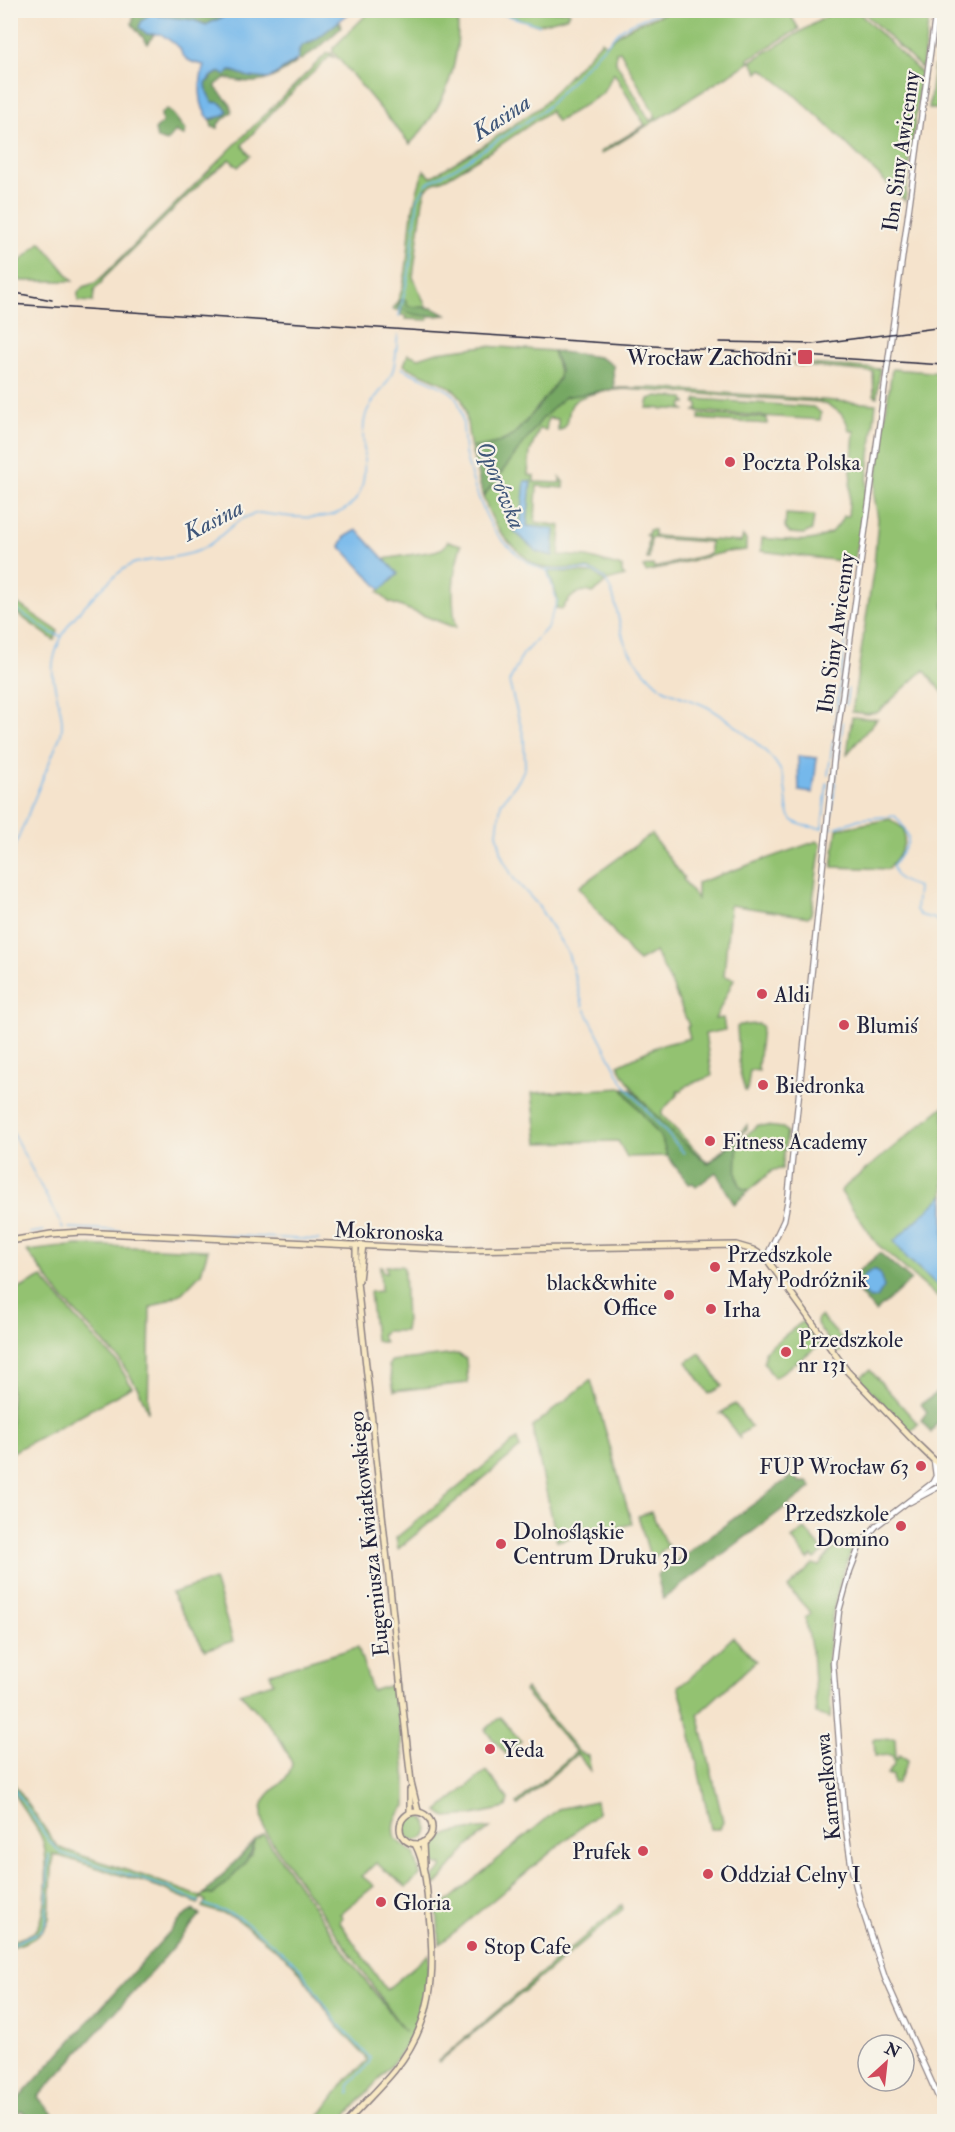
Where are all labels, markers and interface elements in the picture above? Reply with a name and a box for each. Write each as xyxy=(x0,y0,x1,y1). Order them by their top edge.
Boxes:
street label: Ibn Siny Awicenny xyxy=(876,69,926,233)
water label: Kasina xyxy=(465,87,537,148)
place label: Wrocław Zachodni xyxy=(626,344,792,372)
marker: Wrocław Zachodni xyxy=(796,348,814,366)
water label: Oporówka xyxy=(468,437,533,534)
place label: Poczta Polska xyxy=(742,449,861,477)
marker: Poczta Polska xyxy=(723,455,737,469)
water label: Kasina xyxy=(177,492,249,549)
street label: Ibn Siny Awicenny xyxy=(811,551,861,715)
place label: Aldi xyxy=(773,981,810,1009)
marker: Aldi xyxy=(755,987,769,1001)
place label: Blumiś xyxy=(856,1012,919,1040)
marker: Blumiś xyxy=(837,1018,851,1032)
place label: Biedronka xyxy=(775,1072,865,1100)
marker: Biedronka xyxy=(756,1078,770,1092)
place label: Fitness Academy xyxy=(722,1128,867,1156)
marker: Fitness Academy xyxy=(703,1134,717,1148)
street label: Mokronoska xyxy=(334,1216,445,1248)
place label: Przedszkole Mały Podróżnik xyxy=(727,1241,868,1294)
marker: Przedszkole Mały Podróżnik xyxy=(708,1260,722,1274)
place label: black&white Office xyxy=(547,1269,657,1322)
marker: black&white Office xyxy=(662,1288,676,1302)
place label: Irha xyxy=(723,1296,762,1324)
marker: Irha xyxy=(704,1302,718,1316)
place label: Przedszkole nr 131 xyxy=(798,1326,903,1379)
marker: Przedszkole nr 131 xyxy=(779,1345,793,1359)
street label: Eugeniusza Kwiatkowskiego xyxy=(342,1410,396,1658)
place label: FUP Wrocław 63 xyxy=(759,1453,909,1481)
marker: FUP Wrocław 63 xyxy=(914,1459,928,1473)
place label: Przedszkole Domino xyxy=(784,1500,889,1553)
place label: Dolnośląskie Centrum Druku 3D xyxy=(513,1518,688,1571)
marker: Przedszkole Domino xyxy=(894,1519,908,1533)
marker: Dolnośląskie Centrum Druku 3D xyxy=(494,1537,508,1551)
street label: Karmelkowa xyxy=(808,1731,848,1842)
place label: Yeda xyxy=(502,1736,545,1764)
marker: Yeda xyxy=(483,1742,497,1756)
place label: Prufek xyxy=(572,1838,631,1866)
marker: Prufek xyxy=(636,1844,650,1858)
place label: Oddział Celny I xyxy=(720,1861,861,1889)
marker: Oddział Celny I xyxy=(701,1867,715,1881)
place label: Gloria xyxy=(393,1889,452,1917)
marker: Gloria xyxy=(374,1895,388,1909)
place label: Stop Cafe xyxy=(484,1933,571,1962)
marker: Stop Cafe xyxy=(465,1939,479,1953)
north arrow xyxy=(856,2033,916,2093)
text: N xyxy=(881,2038,904,2063)

